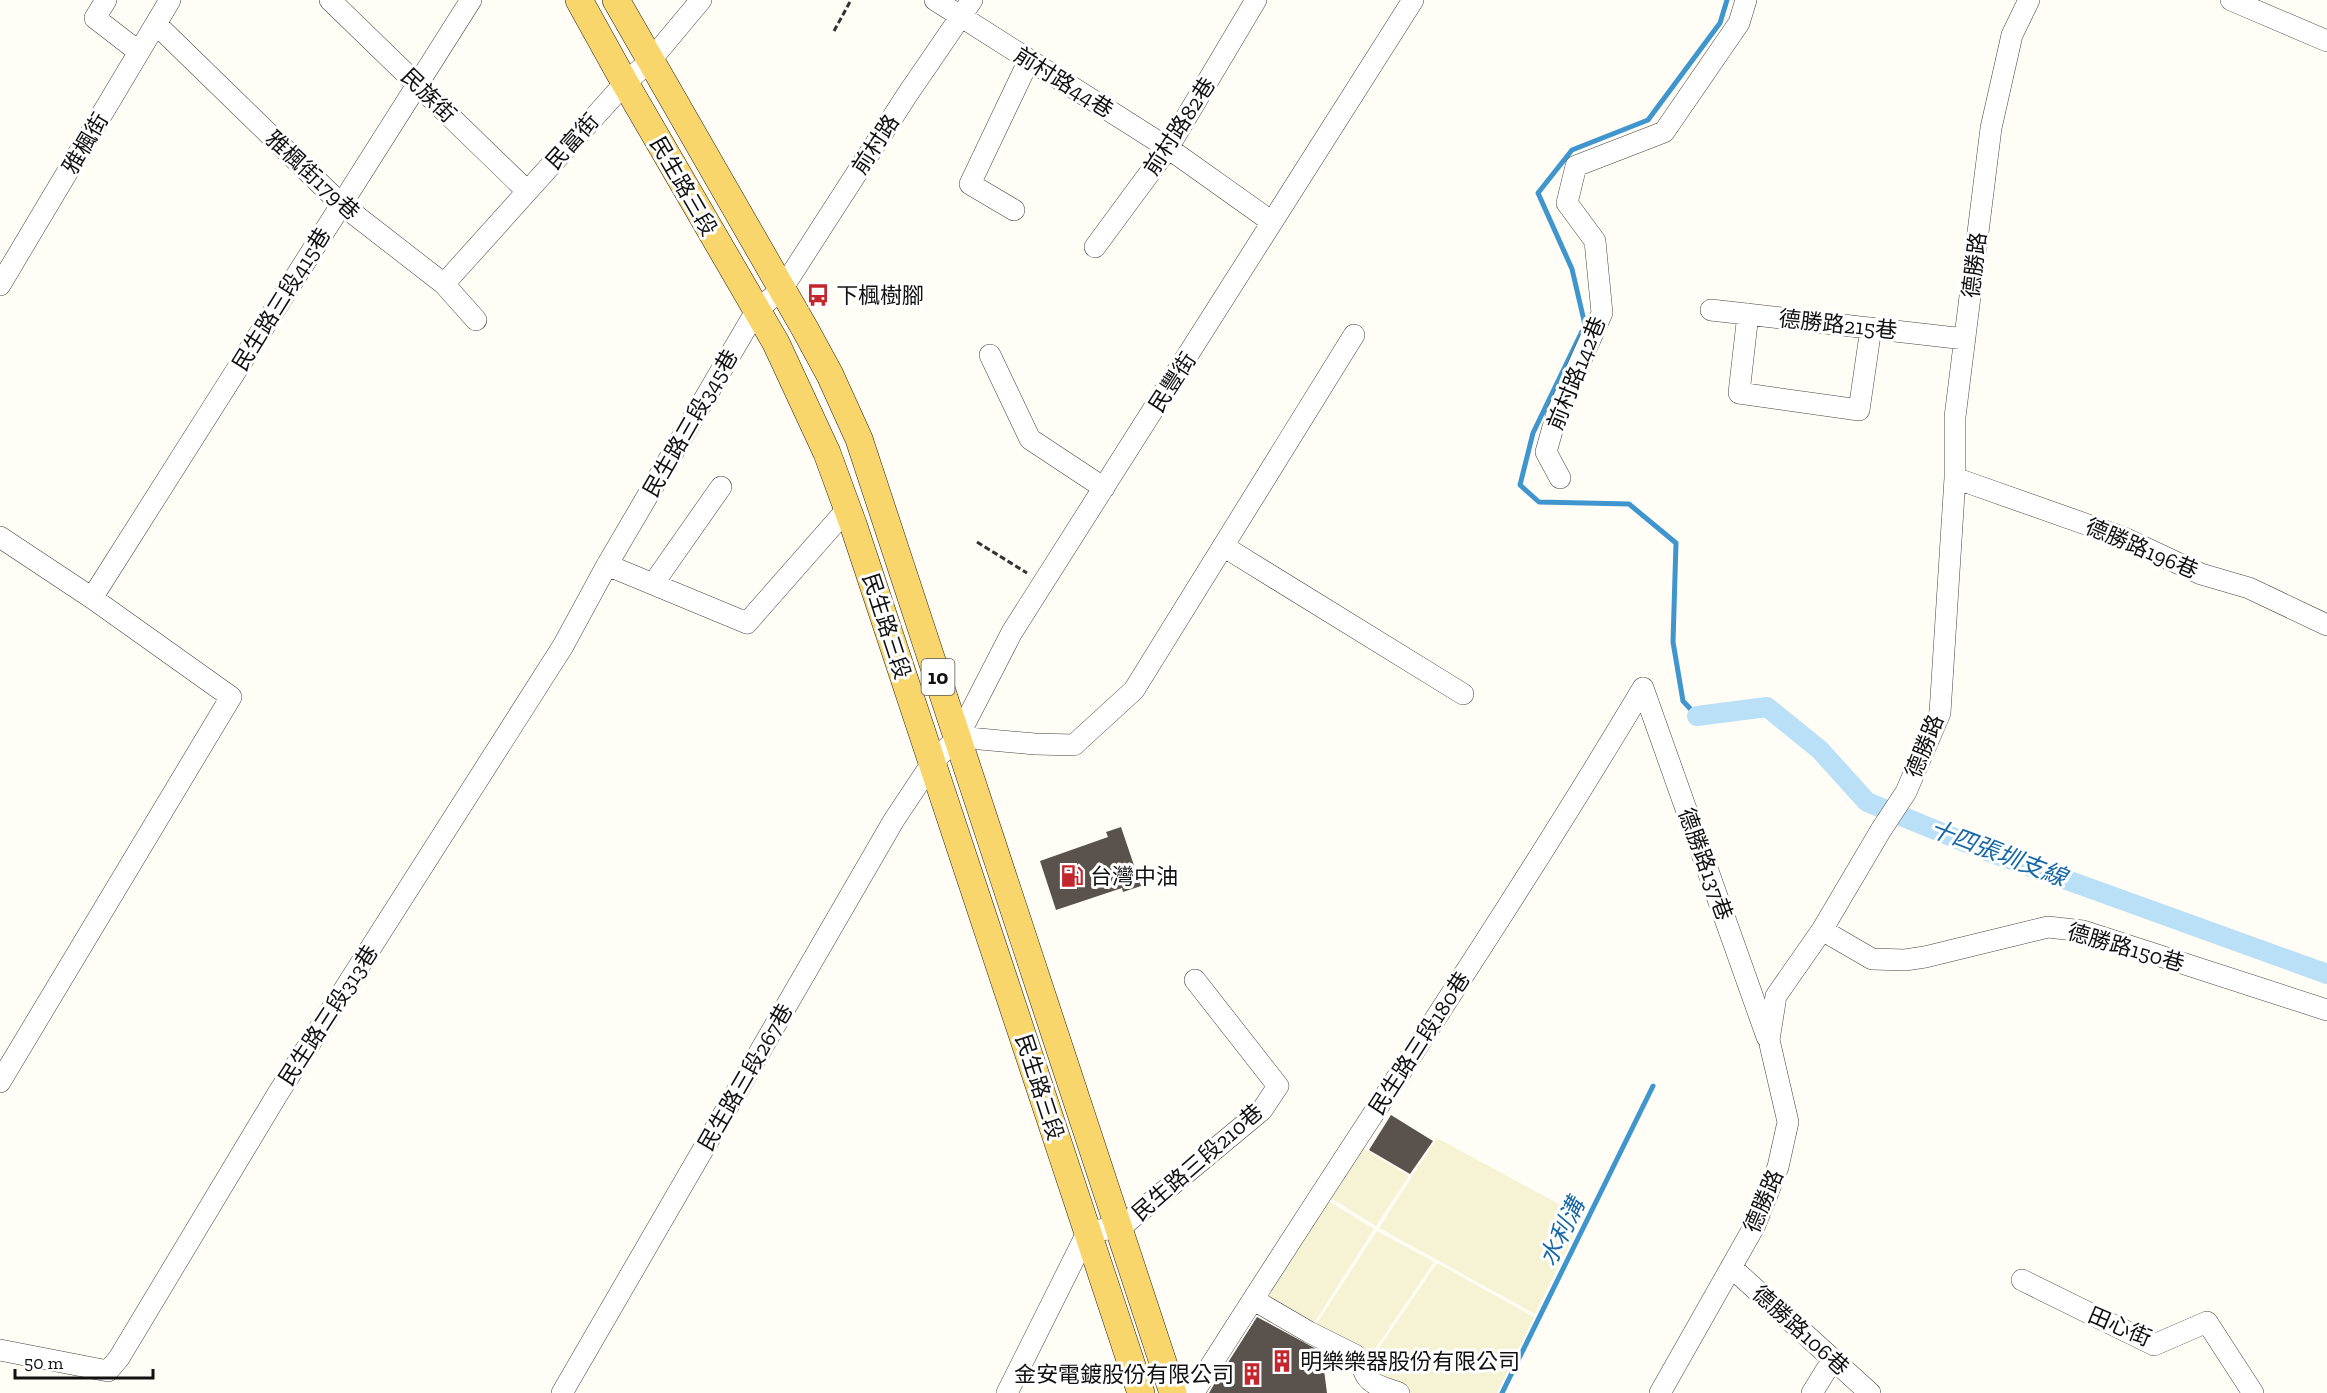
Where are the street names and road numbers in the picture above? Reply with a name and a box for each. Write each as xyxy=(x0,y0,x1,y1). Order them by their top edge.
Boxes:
street label: 前村路44巷 xyxy=(1009,41,1118,123)
street label: 民族街 xyxy=(396,63,462,128)
street label: 前村路82巷 xyxy=(1138,72,1221,180)
street label: 雅楓街 xyxy=(57,108,114,179)
street label: 民富街 xyxy=(540,108,604,175)
street label: 前村路 xyxy=(846,109,905,179)
street label: 雅楓街179巷 xyxy=(260,125,365,226)
street label: 民生路三段 xyxy=(644,132,723,241)
street label: 民生路三段415巷 xyxy=(227,223,336,376)
street label: 德勝路 xyxy=(1957,231,1992,299)
street label: 德勝路215巷 xyxy=(1777,305,1899,344)
street label: 前村路142巷 xyxy=(1542,313,1611,434)
street label: 民生路三段345巷 xyxy=(637,345,744,502)
street label: 民豐街 xyxy=(1143,347,1202,417)
street label: 德勝路196巷 xyxy=(2081,513,2202,584)
street label: 民生路三段 xyxy=(857,570,916,683)
road number: 10 xyxy=(922,659,954,695)
street label: 德勝路 xyxy=(1900,711,1949,782)
street label: 德勝路137巷 xyxy=(1673,804,1738,924)
street label: 德勝路150巷 xyxy=(2064,918,2187,977)
street label: 民生路三段313巷 xyxy=(273,940,384,1091)
street label: 民生路三段180巷 xyxy=(1363,967,1476,1120)
street label: 民生路三段267巷 xyxy=(692,999,798,1156)
street label: 民生路三段 xyxy=(1010,1031,1069,1144)
street label: 民生路三段210巷 xyxy=(1126,1098,1268,1227)
street label: 德勝路 xyxy=(1738,1166,1789,1237)
street label: 德勝路106巷 xyxy=(1747,1280,1855,1381)
street label: 田心街 xyxy=(2084,1301,2155,1352)

